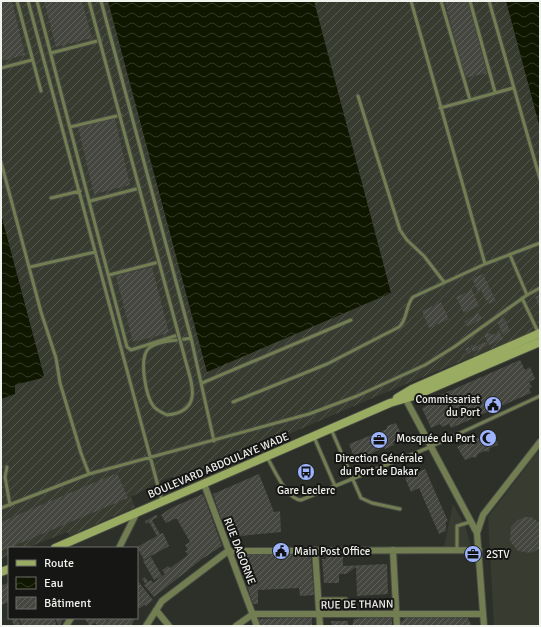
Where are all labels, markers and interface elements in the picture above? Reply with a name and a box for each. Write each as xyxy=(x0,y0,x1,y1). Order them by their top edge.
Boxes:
place label: Commissariat du Port xyxy=(415,393,480,419)
public building icon: Commissariat du Port xyxy=(483,395,503,415)
mosque icon: Mosquée du Port xyxy=(478,428,498,448)
street label: BOULEVARD ABDOULAYE WADE xyxy=(146,430,291,501)
office icon: Direction Générale du Port de Dakar xyxy=(369,430,389,450)
place label: Mosquée du Port xyxy=(396,432,475,445)
place label: Direction Générale du Port de Dakar xyxy=(335,452,423,478)
bus stop icon: Gare Leclerc xyxy=(296,462,316,482)
place label: Gare Leclerc xyxy=(277,484,335,497)
street label: RUE DAGORNE xyxy=(221,516,258,586)
public building icon: Main Post Office xyxy=(271,541,291,561)
office icon: 2STV xyxy=(463,544,483,564)
place label: Main Post Office xyxy=(294,545,370,558)
legend xyxy=(8,547,138,619)
place label: 2STV xyxy=(486,548,510,561)
text: Route xyxy=(44,556,74,571)
text: Eau xyxy=(44,576,63,591)
text: Bâtiment xyxy=(44,596,91,611)
street label: RUE DE THANN xyxy=(321,597,393,612)

